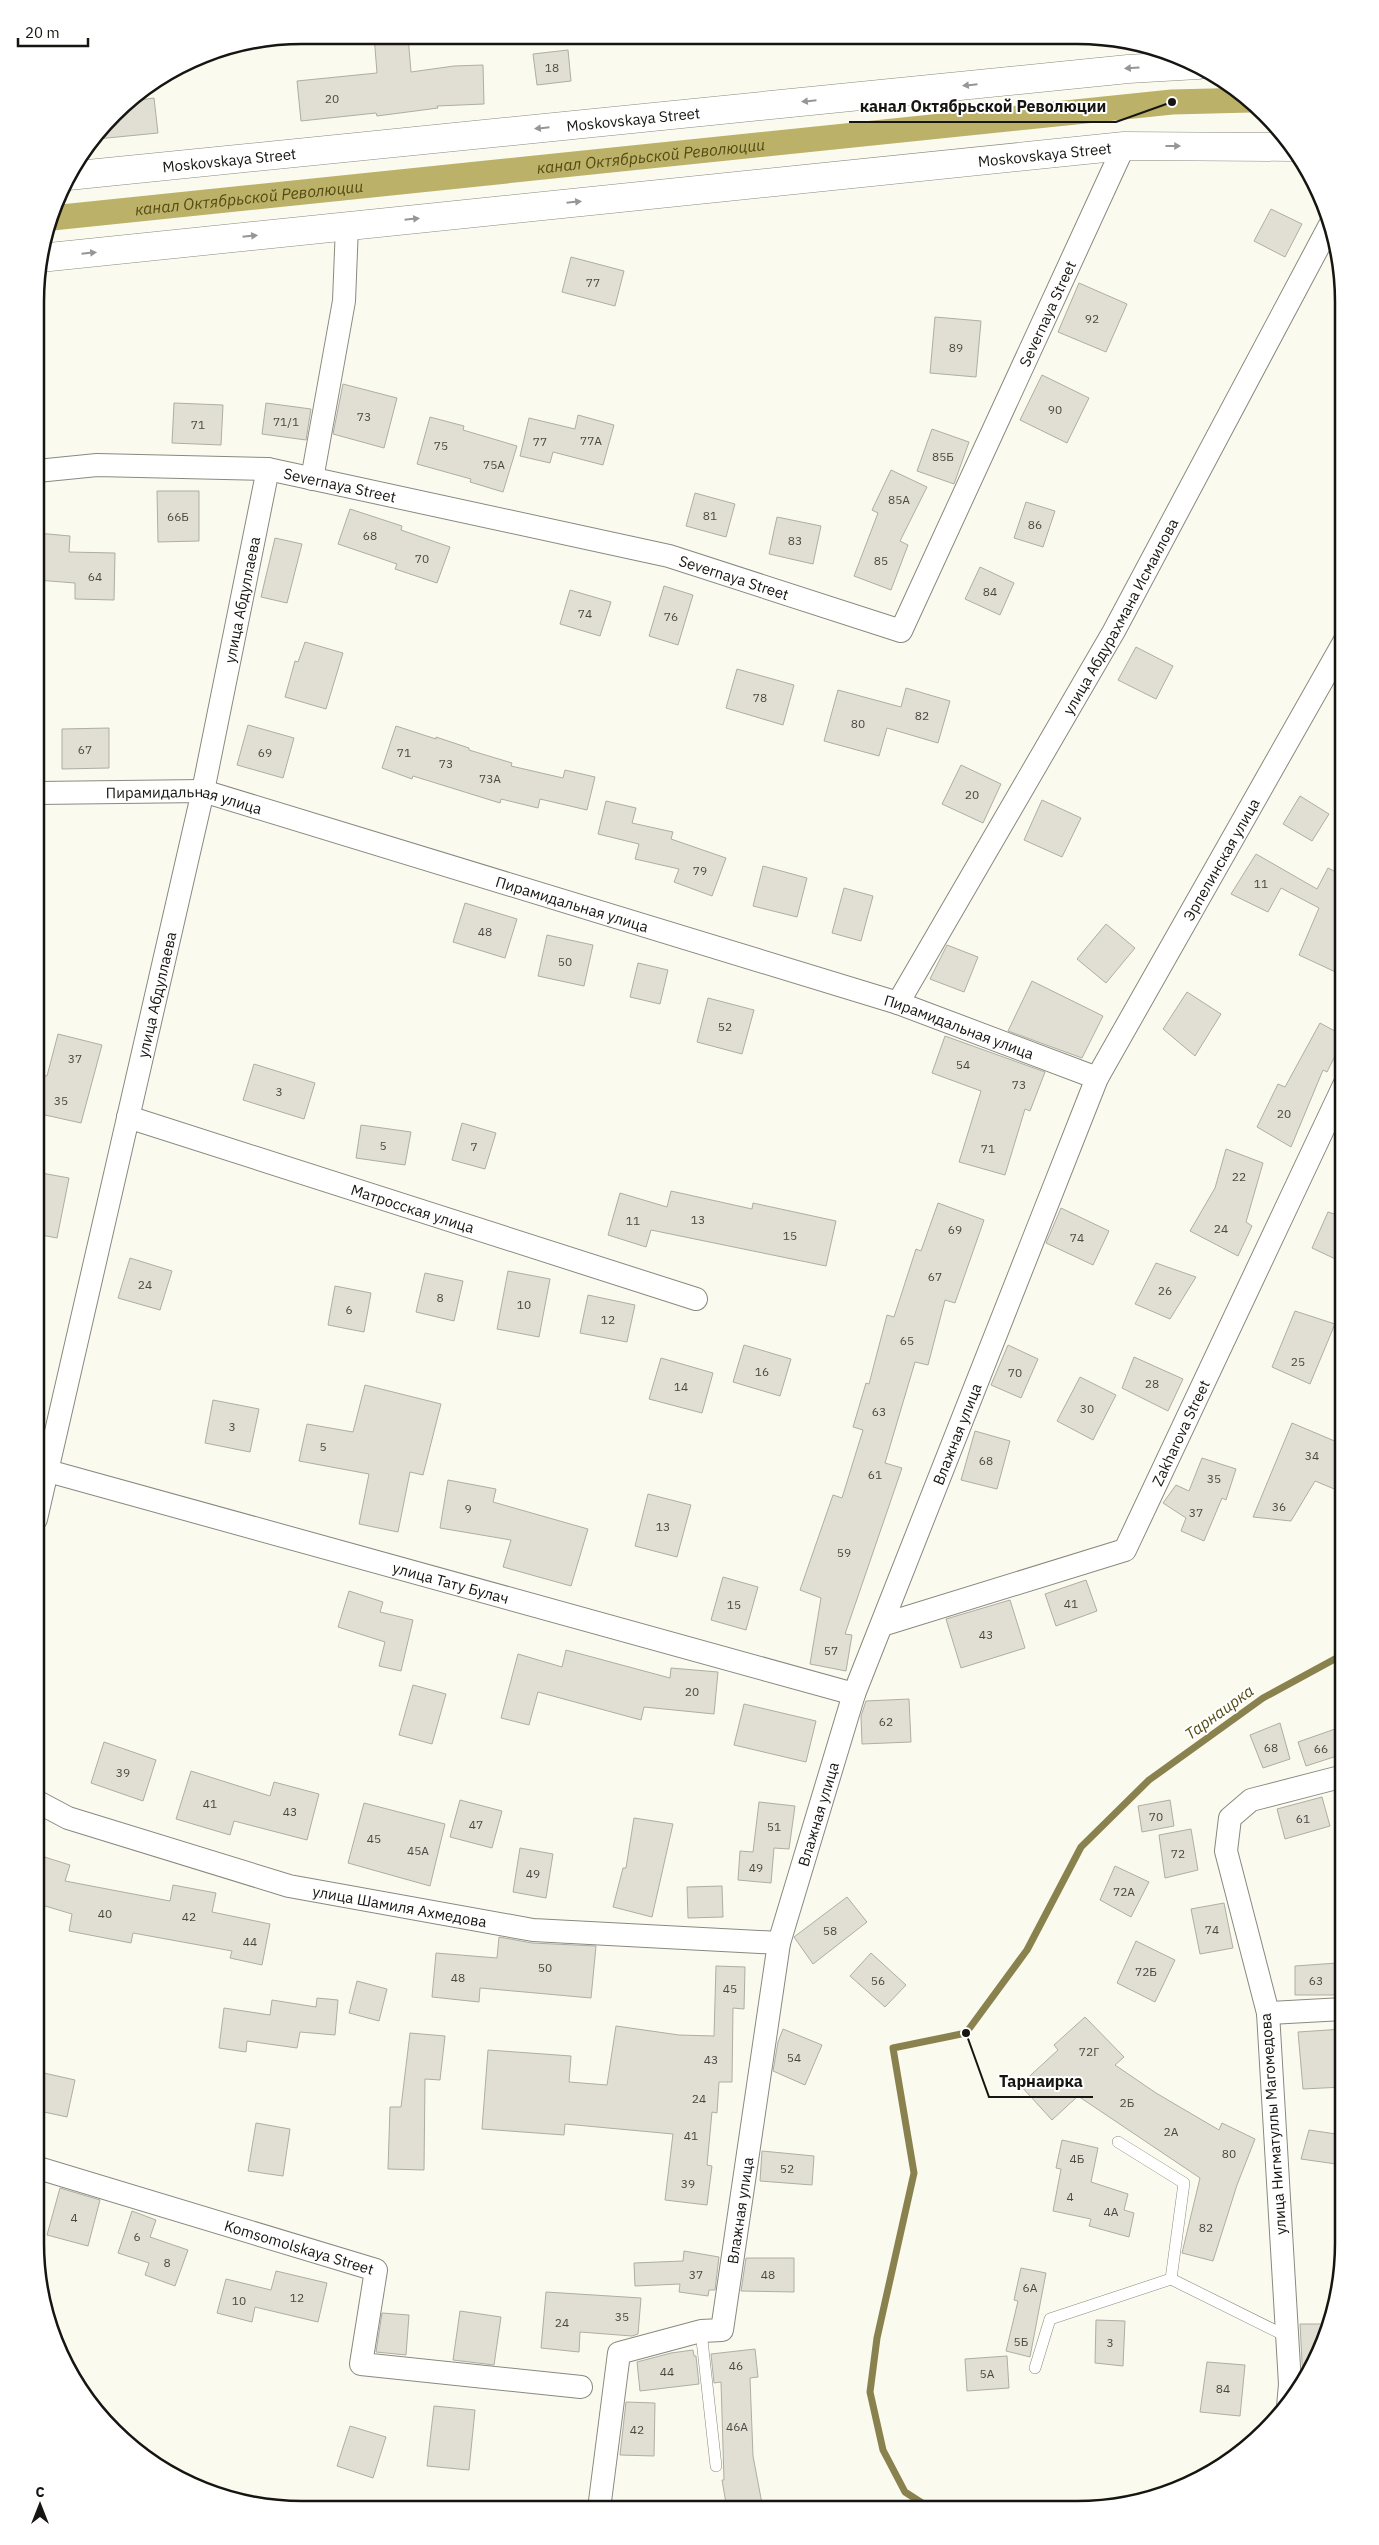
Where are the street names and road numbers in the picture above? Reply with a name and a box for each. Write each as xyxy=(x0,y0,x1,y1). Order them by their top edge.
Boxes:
street label: Moskovskaya Street xyxy=(565,103,701,135)
street label: Moskovskaya Street xyxy=(977,138,1112,171)
street label: Moskovskaya Street xyxy=(161,144,297,176)
street label: Severnaya Street xyxy=(1014,258,1080,369)
street label: Severnaya Street xyxy=(282,463,398,506)
street label: улица Абдурахмана Исмаилова xyxy=(1058,515,1182,718)
street label: улица Абдуллаева xyxy=(220,535,264,665)
street label: Severnaya Street xyxy=(677,550,791,604)
street label: Пирамидальная улица xyxy=(106,781,264,818)
street label: Эрпелинская улица xyxy=(1179,795,1263,924)
street label: Пирамидальная улица xyxy=(494,871,651,936)
street label: улица Абдуллаева xyxy=(133,930,180,1060)
street label: Пирамидальная улица xyxy=(882,990,1037,1063)
street label: Матросская улица xyxy=(349,1180,477,1237)
street label: Zakharova Street xyxy=(1147,1377,1213,1489)
street label: Влажная улица xyxy=(928,1380,985,1488)
street label: улица Тату Булач xyxy=(391,1557,511,1608)
street label: Влажная улица xyxy=(793,1760,842,1868)
street label: улица Шамиля Ахмедова xyxy=(311,1881,488,1931)
street label: улица Нигматуллы Магомедова xyxy=(1256,2013,1290,2235)
street label: Влажная улица xyxy=(722,2156,757,2265)
street label: Komsomolskaya Street xyxy=(222,2215,376,2278)

